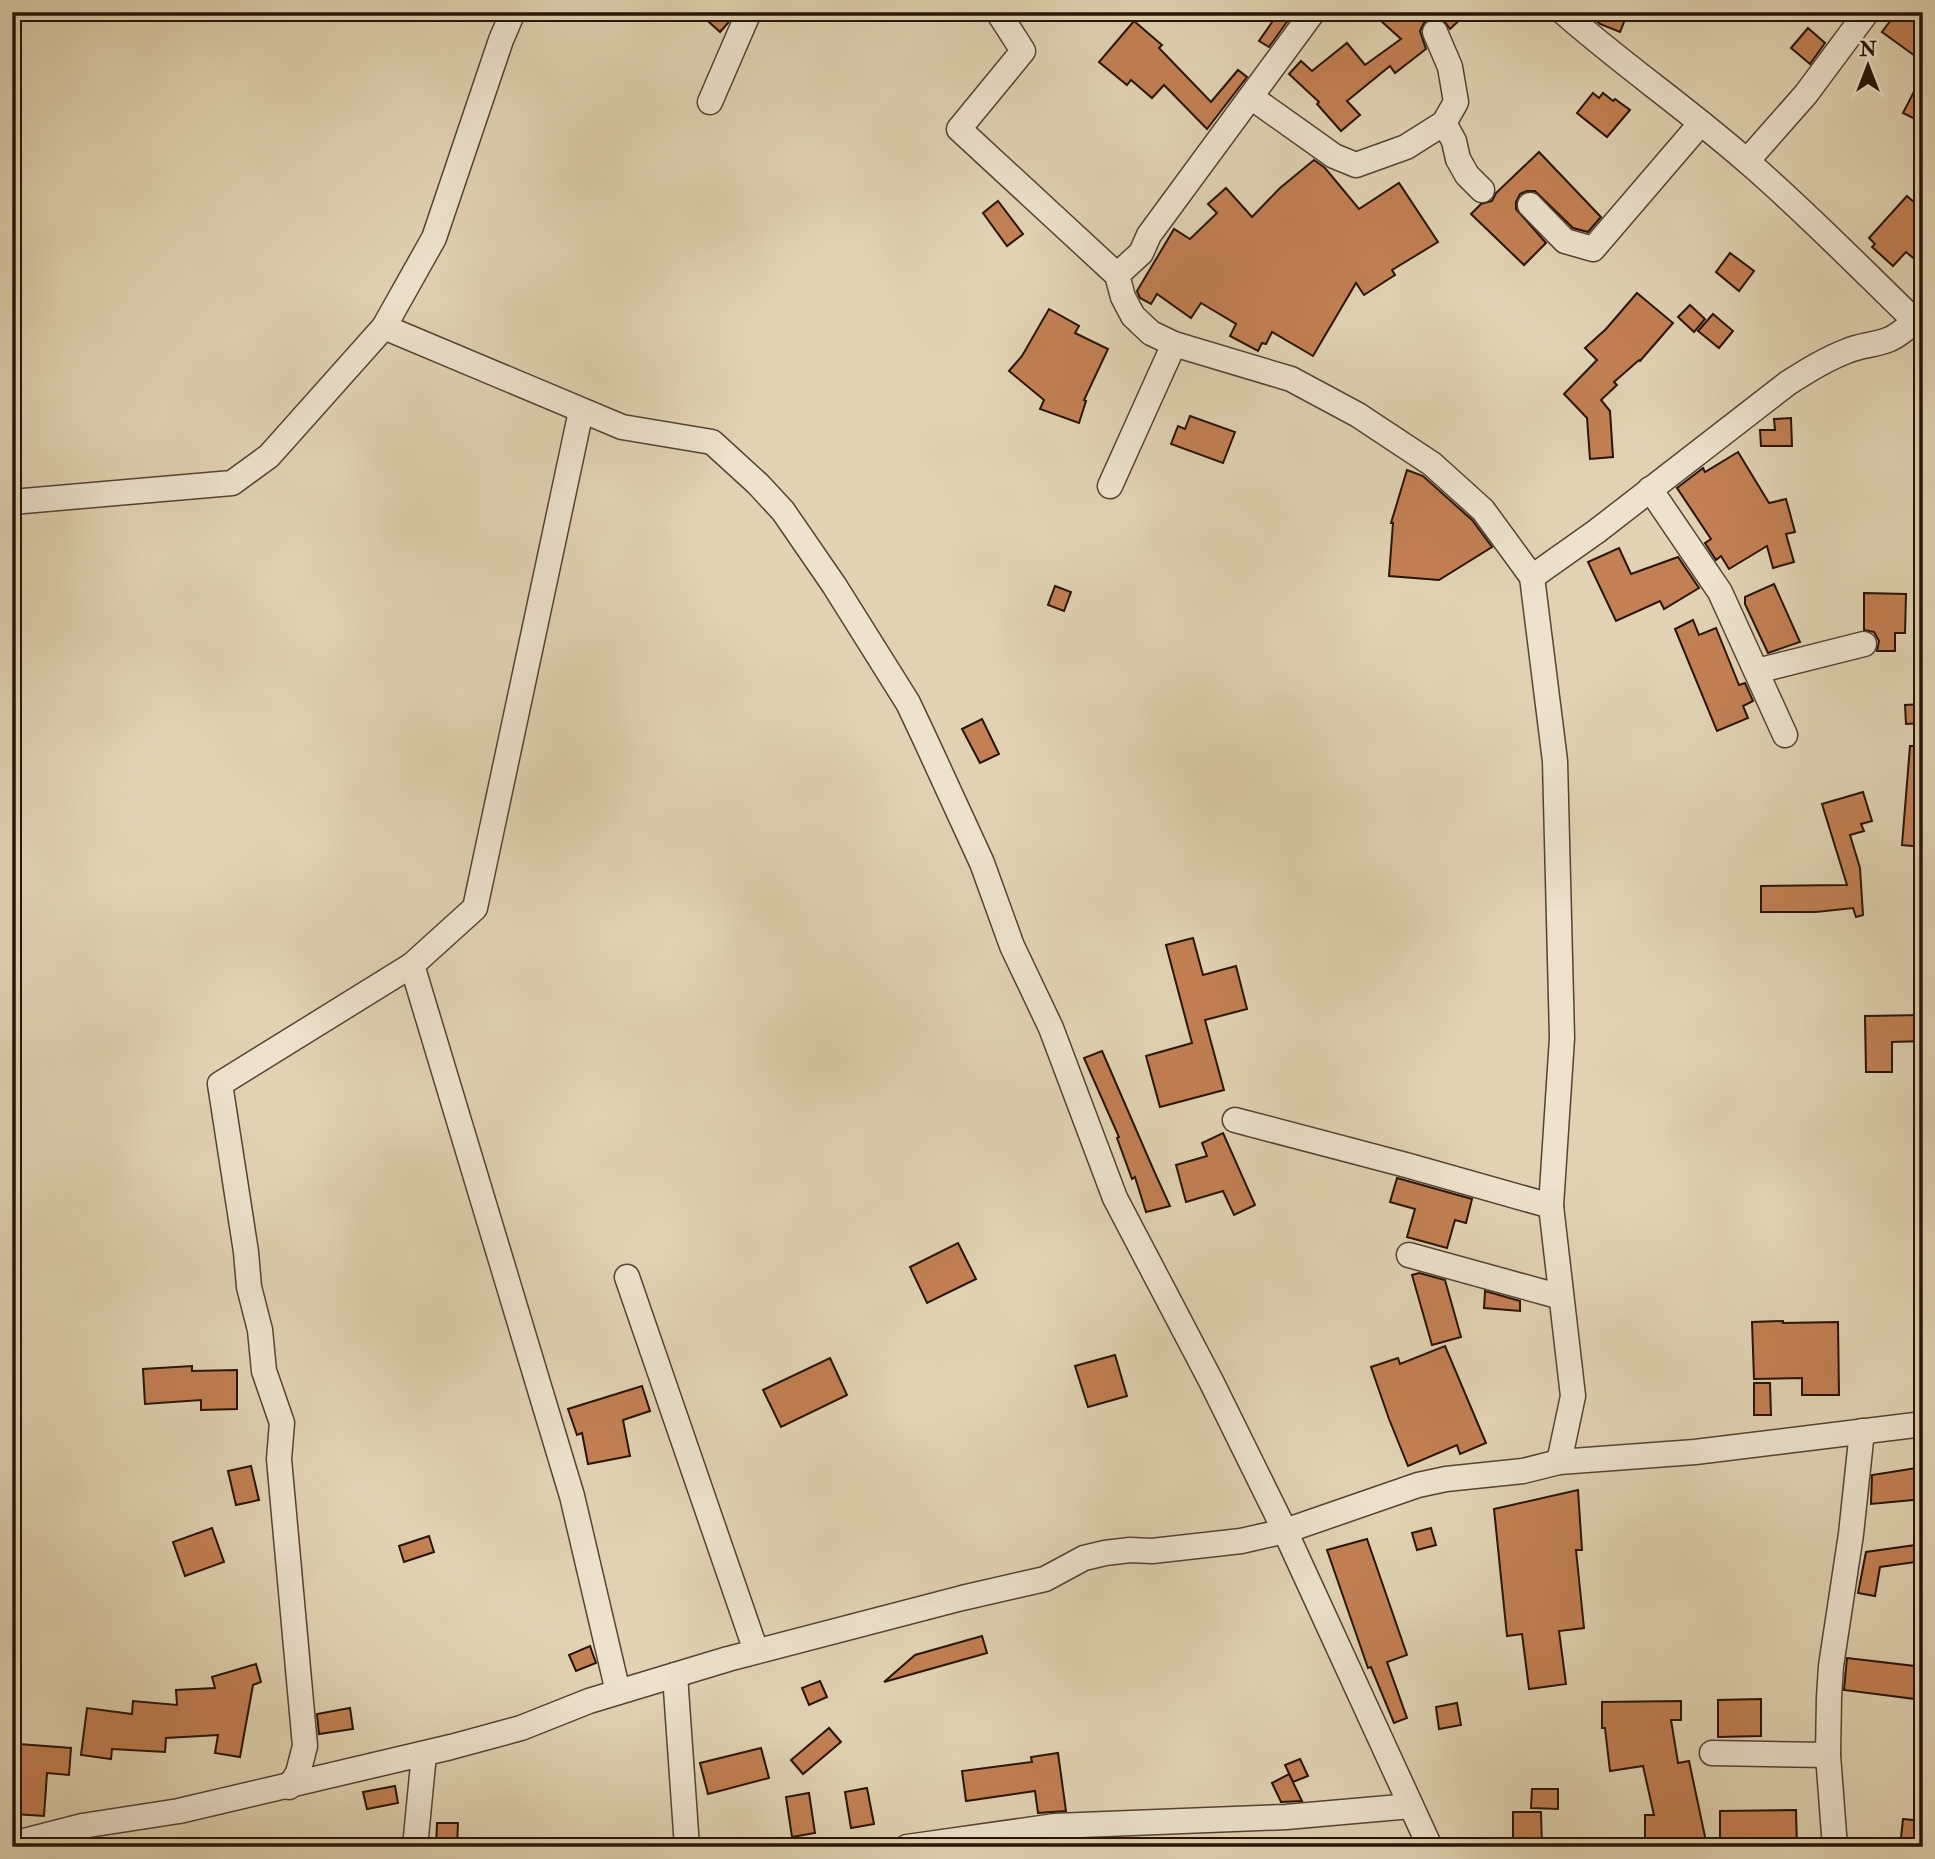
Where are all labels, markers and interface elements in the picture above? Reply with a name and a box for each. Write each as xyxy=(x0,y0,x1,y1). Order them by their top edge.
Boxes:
north arrow xyxy=(1834,32,1904,102)
text: N xyxy=(1858,38,1877,62)

